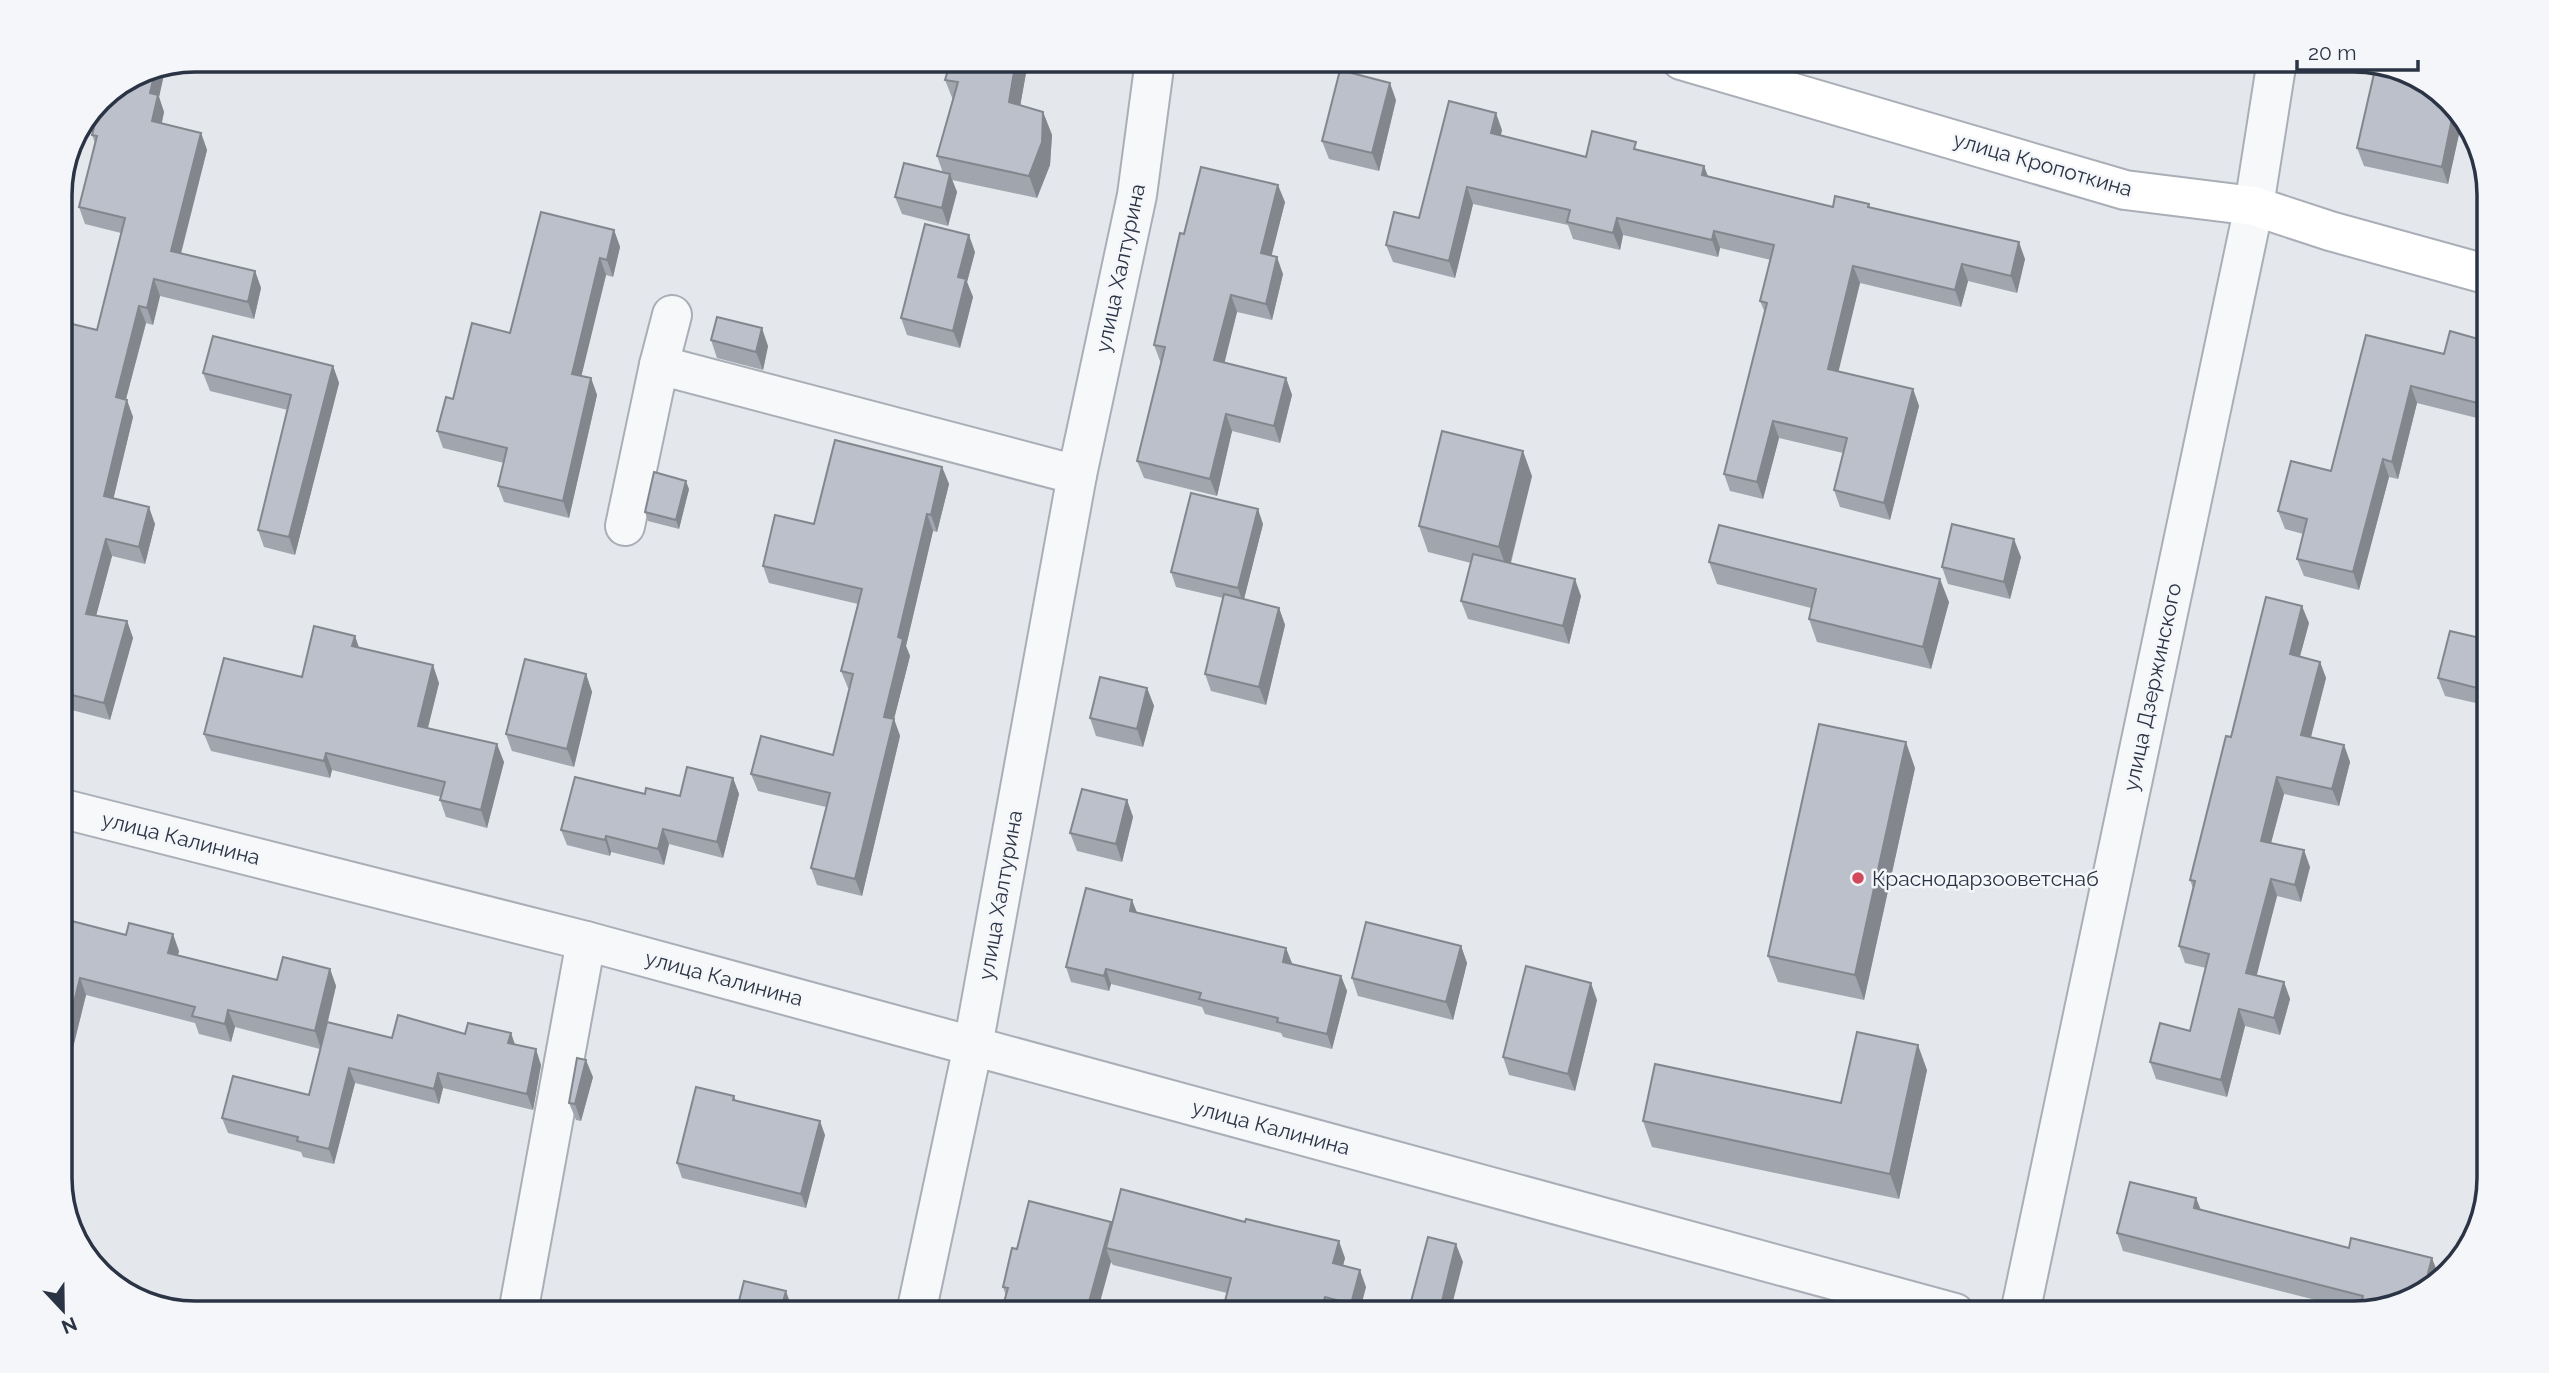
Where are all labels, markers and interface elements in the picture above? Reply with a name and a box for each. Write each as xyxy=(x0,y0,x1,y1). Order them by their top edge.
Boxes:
scale bar xyxy=(2297,28,2418,72)
text: 20 m xyxy=(2308,40,2356,65)
street label: улица Кропоткина xyxy=(1951,126,2135,202)
street label: улица Халтурина xyxy=(1090,181,1150,355)
street label: улица Дзержинского xyxy=(2118,581,2186,793)
street label: улица Калинина xyxy=(99,806,263,870)
street label: улица Халтурина xyxy=(973,808,1027,982)
place label: Краснодарзооветснаб xyxy=(1872,866,2099,891)
marker: Краснодарзооветснаб xyxy=(1850,870,1866,886)
street label: улица Калинина xyxy=(642,945,806,1011)
street label: улица Калинина xyxy=(1189,1094,1353,1160)
north arrow xyxy=(28,1275,98,1345)
text: N xyxy=(59,1313,80,1339)

